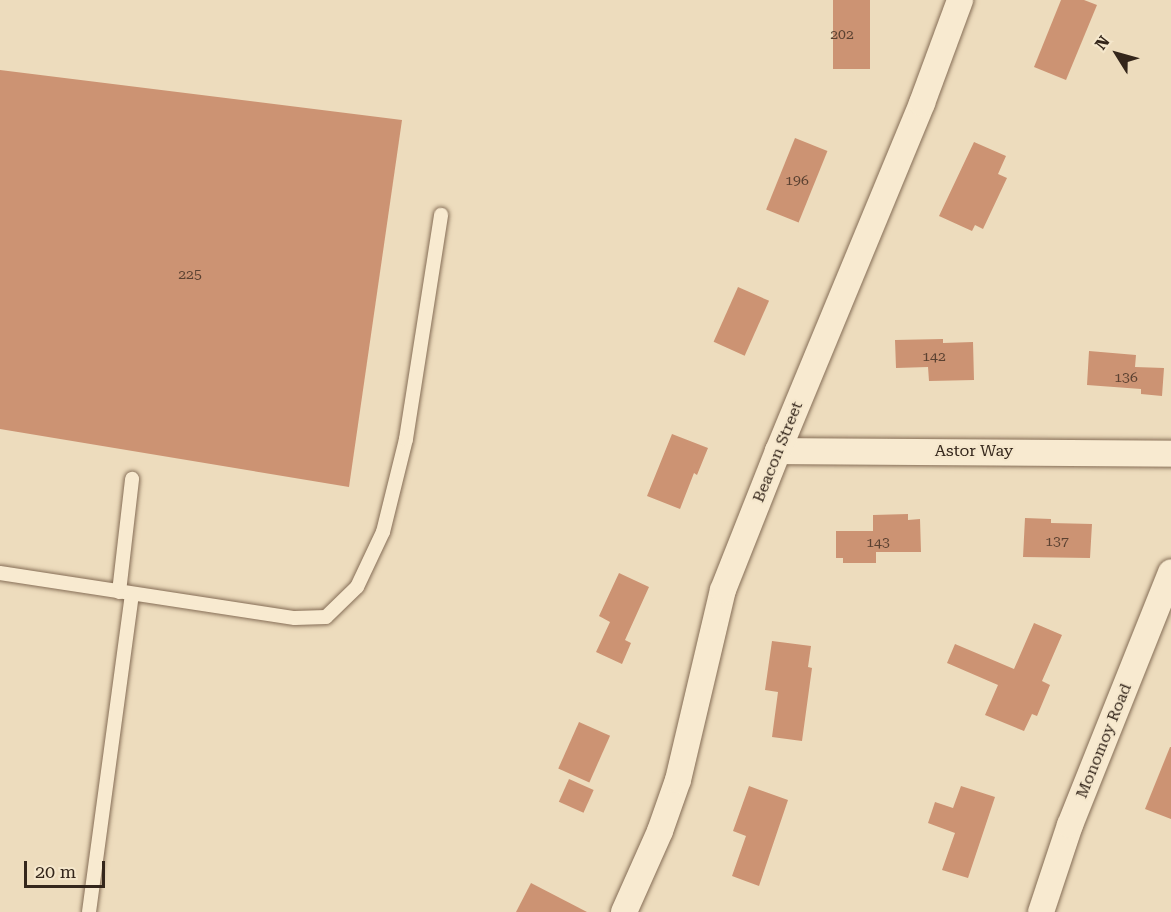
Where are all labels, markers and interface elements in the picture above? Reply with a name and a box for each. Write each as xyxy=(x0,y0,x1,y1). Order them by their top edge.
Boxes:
north arrow xyxy=(1087,24,1147,84)
house number: 202 xyxy=(830,26,854,42)
text: N xyxy=(1091,32,1114,54)
house number: 196 xyxy=(785,172,809,188)
house number: 225 xyxy=(178,266,202,282)
house number: 142 xyxy=(922,348,946,364)
house number: 136 xyxy=(1114,369,1138,385)
street label: Beacon Street xyxy=(749,399,807,505)
street label: Astor Way xyxy=(935,441,1013,461)
house number: 137 xyxy=(1045,533,1069,549)
house number: 143 xyxy=(866,534,890,550)
street label: Monomoy Road xyxy=(1072,681,1136,801)
scale bar xyxy=(27,849,108,887)
text: 20 m xyxy=(35,861,76,882)

